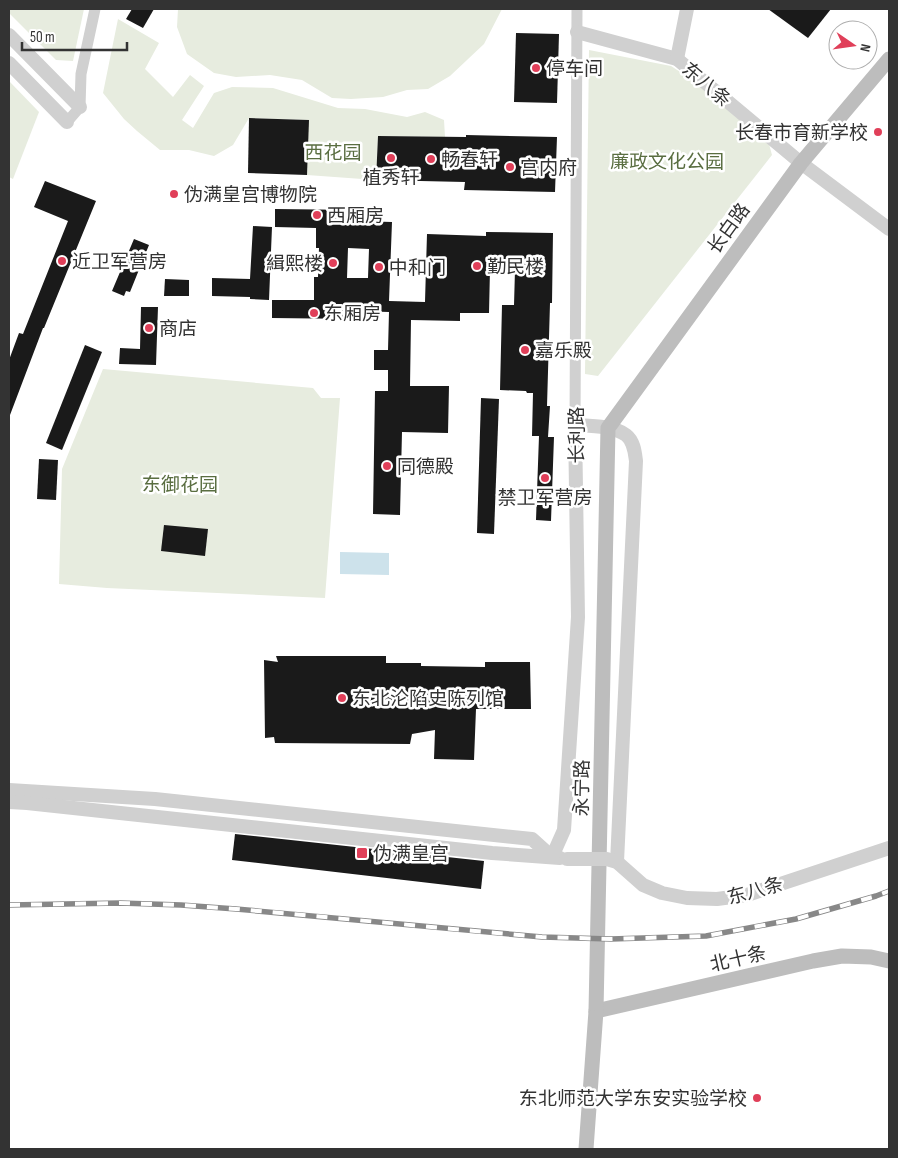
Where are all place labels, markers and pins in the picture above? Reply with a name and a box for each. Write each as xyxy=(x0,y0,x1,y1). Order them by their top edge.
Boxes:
place label: 停车间 xyxy=(546,58,603,81)
marker: 停车间 xyxy=(530,62,542,74)
place label: 长春市育新学校 xyxy=(735,122,868,145)
marker: 长春市育新学校 xyxy=(872,126,884,138)
place label: 畅春轩 xyxy=(441,149,498,172)
marker: 植秀轩 xyxy=(385,152,397,164)
marker: 畅春轩 xyxy=(425,153,437,165)
place label: 宫内府 xyxy=(520,157,577,180)
marker: 宫内府 xyxy=(504,161,516,173)
place label: 植秀轩 xyxy=(362,167,420,190)
place label: 伪满皇宫博物院 xyxy=(184,184,317,207)
marker: 伪满皇宫博物院 xyxy=(168,188,180,200)
place label: 西厢房 xyxy=(327,205,384,228)
marker: 西厢房 xyxy=(311,209,323,221)
place label: 近卫军营房 xyxy=(72,251,167,274)
place label: 緝熙楼 xyxy=(266,253,323,276)
marker: 近卫军营房 xyxy=(56,255,68,267)
place label: 勤民楼 xyxy=(487,256,544,279)
marker: 緝熙楼 xyxy=(327,257,339,269)
place label: 中和门 xyxy=(389,257,446,280)
marker: 勤民楼 xyxy=(471,260,483,272)
marker: 中和门 xyxy=(373,261,385,273)
place label: 东厢房 xyxy=(324,303,381,326)
marker: 东厢房 xyxy=(308,307,320,319)
place label: 商店 xyxy=(159,318,197,341)
marker: 商店 xyxy=(143,322,155,334)
place label: 嘉乐殿 xyxy=(535,340,592,363)
marker: 嘉乐殿 xyxy=(519,344,531,356)
place label: 同德殿 xyxy=(397,456,454,479)
marker: 同德殿 xyxy=(381,460,393,472)
marker: 禁卫军营房 xyxy=(539,472,551,484)
place label: 禁卫军营房 xyxy=(497,487,593,510)
place label: 东北沦陷史陈列馆 xyxy=(352,688,504,711)
marker: 东北沦陷史陈列馆 xyxy=(336,692,348,704)
place label: 伪满皇宫 xyxy=(373,843,449,866)
marker: 伪满皇宫 xyxy=(355,846,369,860)
place label: 东北师范大学东安实验学校 xyxy=(519,1088,747,1111)
marker: 东北师范大学东安实验学校 xyxy=(751,1092,763,1104)

